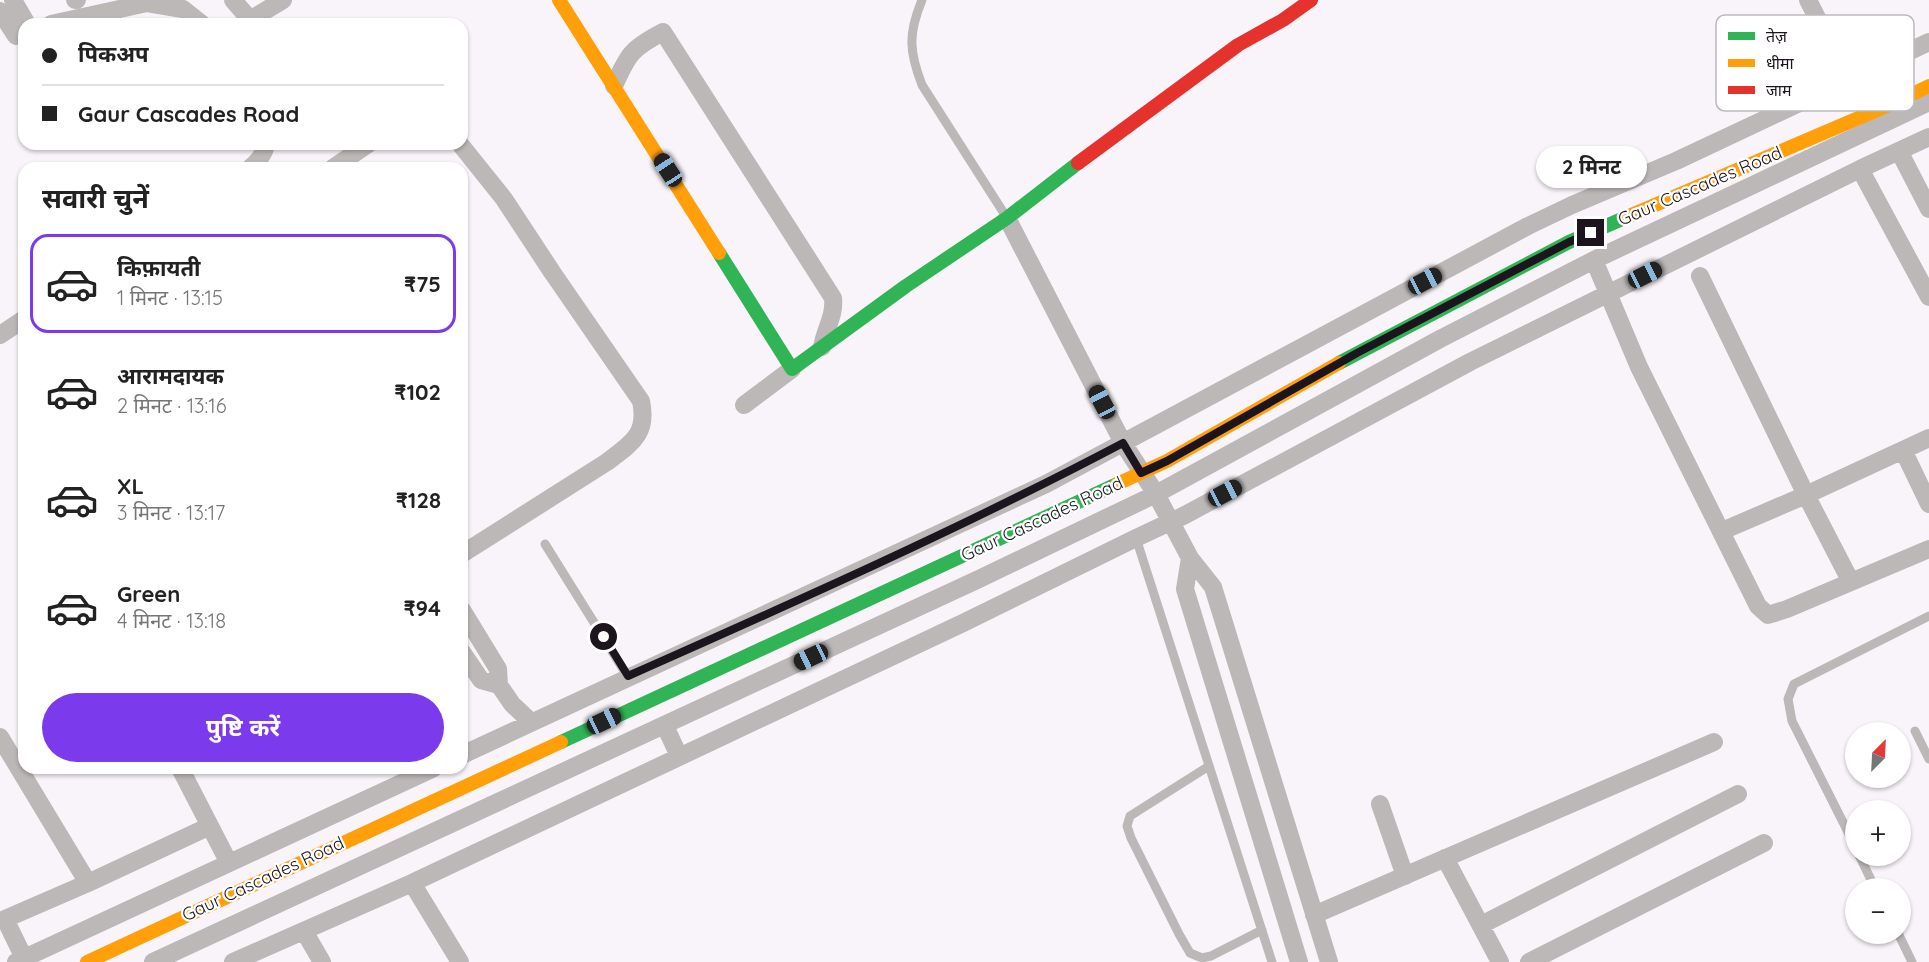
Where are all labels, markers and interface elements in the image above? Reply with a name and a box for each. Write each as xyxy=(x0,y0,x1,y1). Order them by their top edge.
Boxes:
legend xyxy=(1716,15,1914,111)
text: तेज़ xyxy=(1766,26,1788,46)
text: पिकअप xyxy=(78,40,149,68)
text: धीमा xyxy=(1766,53,1795,73)
text: जाम xyxy=(1766,80,1792,100)
text: Gaur Cascades Road xyxy=(78,100,299,128)
street label: Gaur Cascades Road xyxy=(1614,141,1785,231)
callout: 2 मिनट xyxy=(1536,146,1646,188)
car xyxy=(651,150,685,190)
text: 2 मिनट xyxy=(1562,154,1621,179)
text: सवारी चुनें xyxy=(42,181,149,215)
route end xyxy=(1577,219,1604,246)
text: किफ़ायती xyxy=(117,254,201,282)
icon: car xyxy=(45,257,99,311)
car xyxy=(1625,259,1665,291)
car xyxy=(1405,265,1445,297)
text: ₹75 xyxy=(404,270,441,298)
text: 1 मिनट · 13:15 xyxy=(117,285,223,310)
text: आरामदायक xyxy=(117,362,224,390)
icon: car xyxy=(45,365,99,419)
text: ₹102 xyxy=(394,378,441,406)
car xyxy=(1086,382,1118,422)
text: 2 मिनट · 13:16 xyxy=(117,393,226,418)
street label: Gaur Cascades Road xyxy=(957,471,1126,566)
text: XL xyxy=(117,472,144,500)
icon: car xyxy=(45,473,99,527)
car xyxy=(1205,477,1245,509)
text: ₹128 xyxy=(396,486,441,514)
text: 3 मिनट · 13:17 xyxy=(117,500,225,525)
text: Green xyxy=(117,580,180,608)
icon: car xyxy=(45,581,99,635)
text: ₹94 xyxy=(403,594,441,622)
text: 4 मिनट · 13:18 xyxy=(117,608,226,633)
route start xyxy=(590,623,617,650)
car xyxy=(791,641,831,673)
button: पुष्टि करें xyxy=(42,693,444,762)
car xyxy=(584,705,624,737)
north arrow xyxy=(1845,722,1911,788)
map controls xyxy=(1845,722,1911,944)
button: + xyxy=(1845,800,1911,866)
street label: Gaur Cascades Road xyxy=(178,831,347,926)
button: − xyxy=(1845,878,1911,944)

